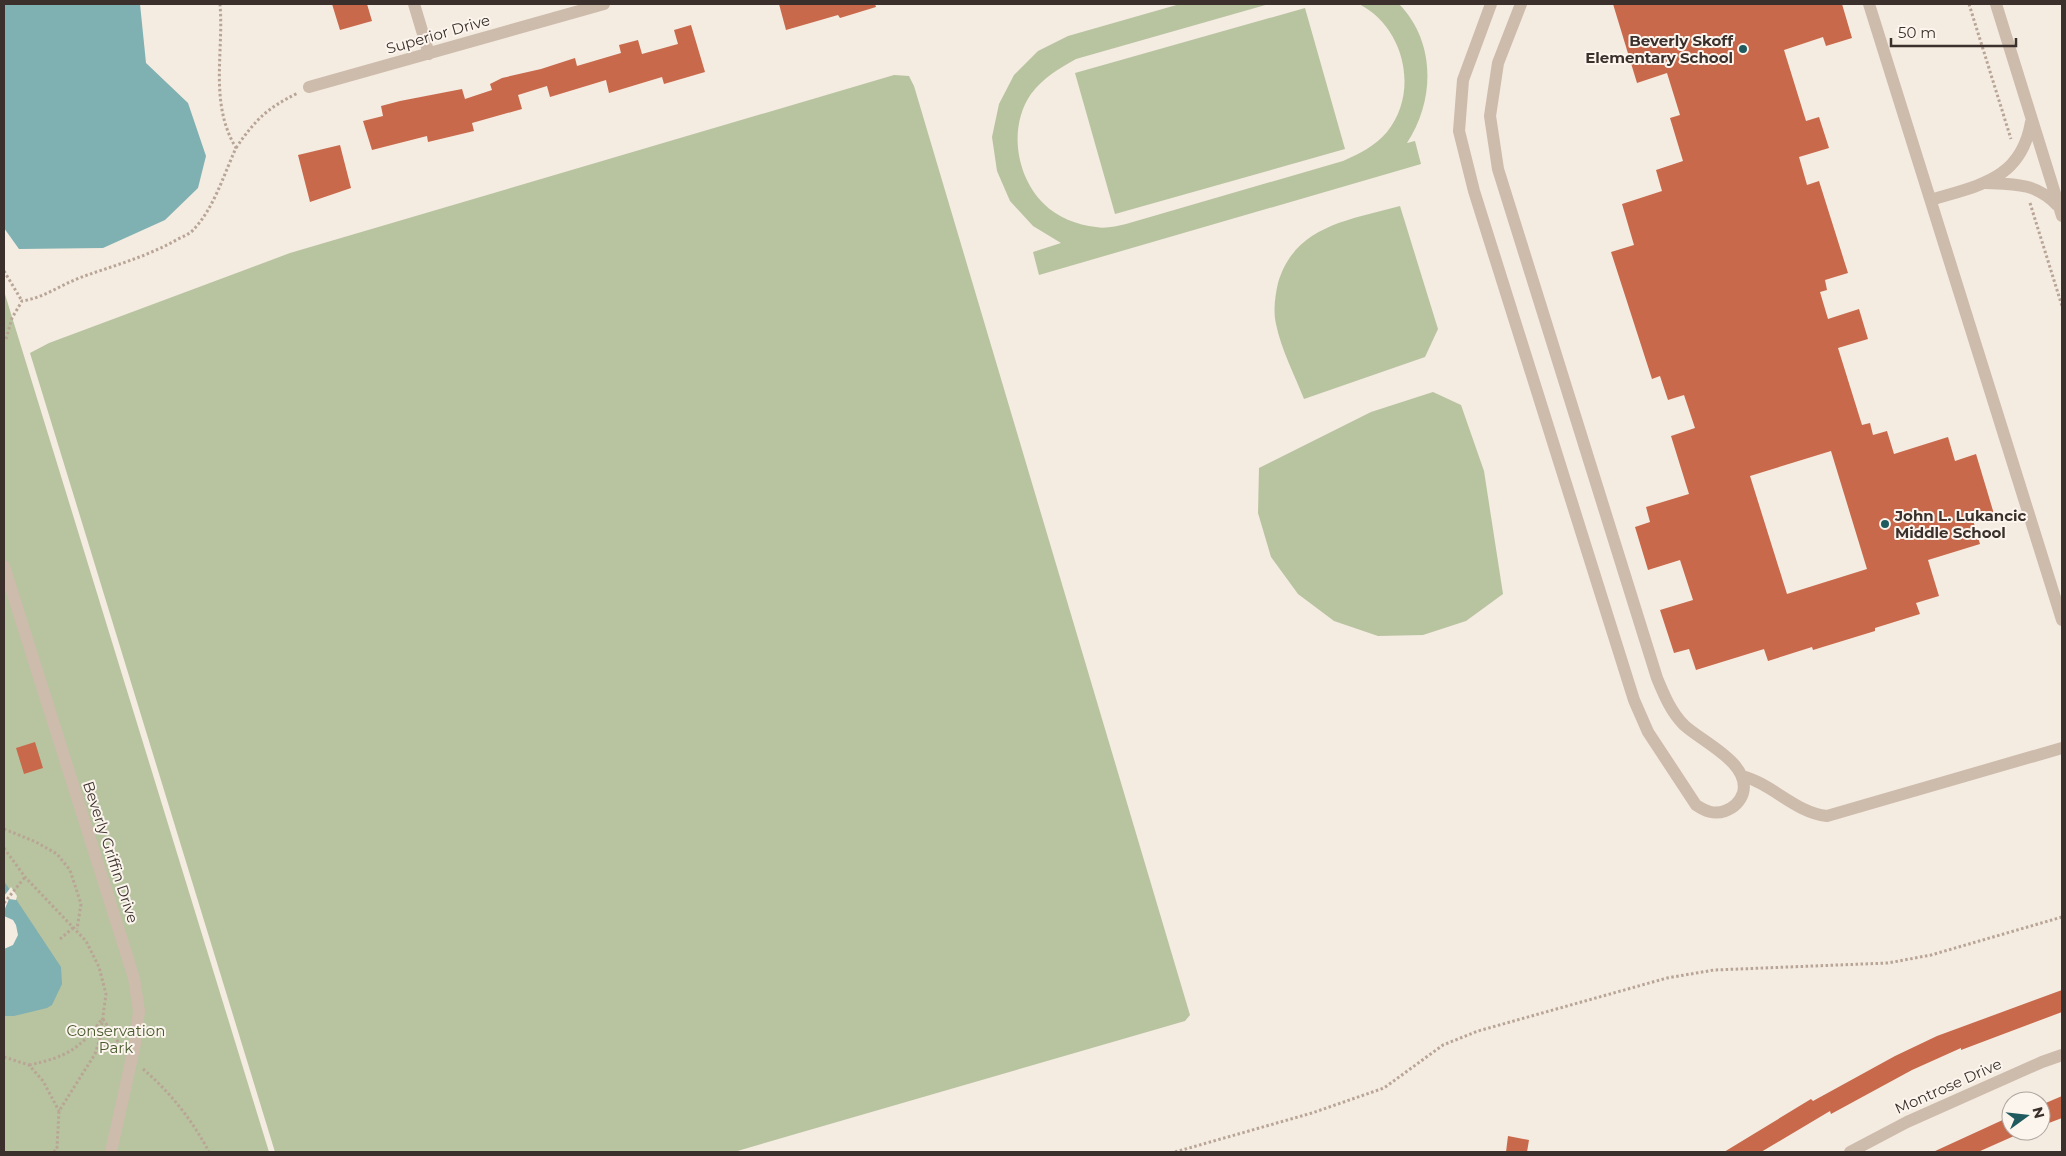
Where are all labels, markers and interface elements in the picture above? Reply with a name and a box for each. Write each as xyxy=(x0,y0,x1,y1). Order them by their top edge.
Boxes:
street label: Superior Drive xyxy=(384,10,492,58)
scale bar xyxy=(1891,15,2016,47)
text: 50 m xyxy=(1898,23,1936,42)
place label: Beverly Skoff Elementary School xyxy=(1585,31,1734,67)
marker: Beverly Skoff Elementary School xyxy=(1737,43,1749,55)
place label: John L. Lukancic Middle School xyxy=(1894,506,2027,542)
marker: John L. Lukancic Middle School xyxy=(1879,518,1891,530)
street label: Beverly Griffin Drive xyxy=(79,779,143,925)
park label: Conservation Park xyxy=(67,1021,165,1057)
street label: Montrose Drive xyxy=(1892,1054,2004,1118)
north arrow xyxy=(2001,1091,2051,1141)
text: N xyxy=(2028,1105,2049,1120)

